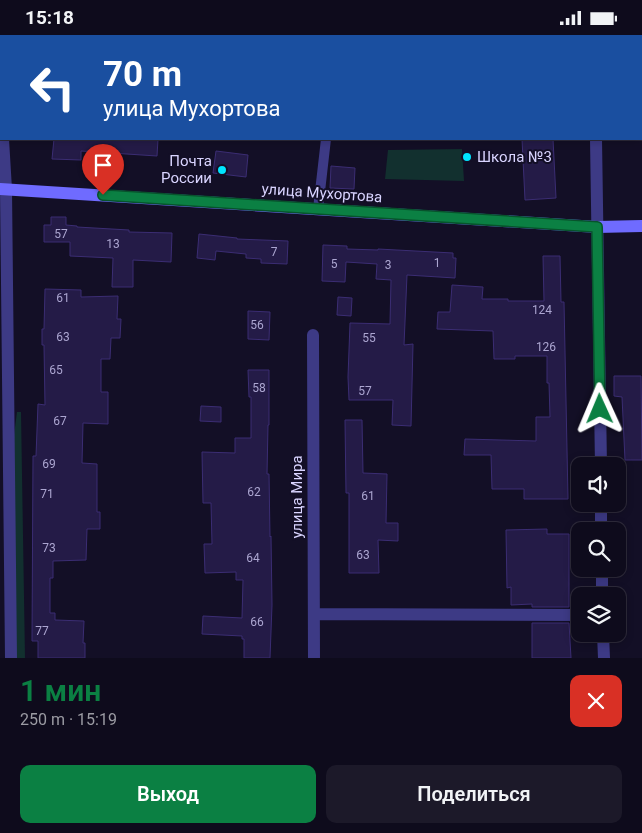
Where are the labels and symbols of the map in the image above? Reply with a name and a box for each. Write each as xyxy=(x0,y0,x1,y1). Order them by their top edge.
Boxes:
pin xyxy=(82,144,124,195)
place label: Школа №3 xyxy=(477,148,552,166)
marker: Школа №3 xyxy=(461,151,473,163)
place label: Почта России xyxy=(161,152,212,187)
marker: Почта России xyxy=(216,164,228,176)
street label: улица Мухортова xyxy=(261,180,383,206)
house number: 57 xyxy=(54,227,68,241)
house number: 13 xyxy=(106,237,120,251)
house number: 7 xyxy=(271,245,278,259)
house number: 1 xyxy=(434,256,440,270)
house number: 5 xyxy=(331,257,338,271)
house number: 3 xyxy=(385,258,391,272)
house number: 61 xyxy=(56,291,70,305)
house number: 124 xyxy=(532,303,552,317)
house number: 56 xyxy=(250,318,264,332)
house number: 63 xyxy=(56,330,70,344)
house number: 55 xyxy=(362,331,376,345)
house number: 126 xyxy=(536,340,556,354)
house number: 65 xyxy=(49,363,63,377)
house number: 58 xyxy=(252,381,266,395)
position arrow xyxy=(573,382,625,434)
house number: 57 xyxy=(358,384,372,398)
house number: 67 xyxy=(53,414,67,428)
street label: улица Мира xyxy=(288,455,306,539)
house number: 69 xyxy=(42,457,56,471)
house number: 62 xyxy=(247,485,261,499)
house number: 71 xyxy=(40,487,54,501)
house number: 61 xyxy=(361,489,375,503)
house number: 73 xyxy=(42,541,56,555)
house number: 63 xyxy=(356,548,370,562)
house number: 64 xyxy=(246,551,260,565)
house number: 66 xyxy=(250,615,264,629)
house number: 77 xyxy=(35,624,49,638)

